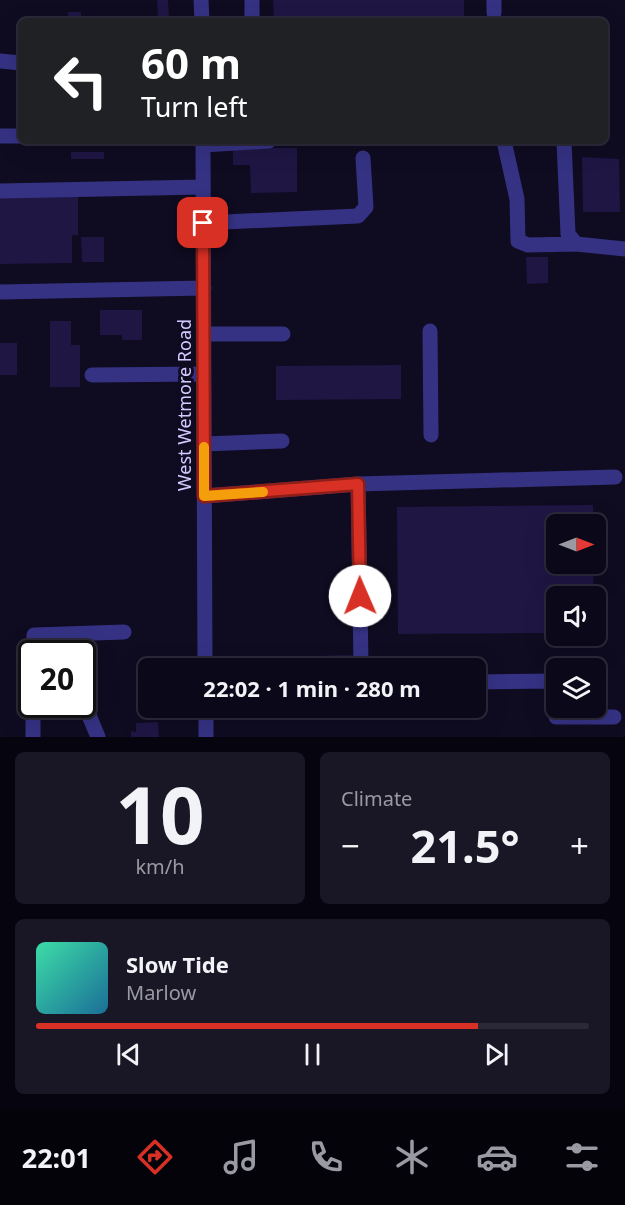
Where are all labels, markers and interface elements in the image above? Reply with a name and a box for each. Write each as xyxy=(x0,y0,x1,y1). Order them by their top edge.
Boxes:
text: 60 m xyxy=(141,34,241,91)
icon: left xyxy=(42,42,120,120)
text: Turn left xyxy=(141,88,247,125)
pin xyxy=(177,197,228,248)
icon: arrive xyxy=(186,206,219,239)
street label: West Wetmore Road xyxy=(172,319,196,491)
north arrow xyxy=(546,514,606,574)
map controls xyxy=(546,514,606,718)
position arrow xyxy=(328,564,392,628)
button: sound xyxy=(546,586,606,646)
speed limit sign: 20 xyxy=(18,640,96,718)
button: layers xyxy=(546,658,606,718)
text: 22:02 · 1 min · 280 m xyxy=(203,673,421,703)
text: 10 xyxy=(115,761,205,867)
text: Climate xyxy=(341,785,412,812)
text: 21.5° xyxy=(411,815,519,876)
text: − xyxy=(341,823,360,868)
text: + xyxy=(570,823,589,868)
text: km/h xyxy=(135,853,185,880)
text: Slow Tide xyxy=(126,949,229,979)
text: Marlow xyxy=(126,979,196,1006)
icon: previous xyxy=(112,1038,145,1071)
icon: pause xyxy=(296,1038,329,1071)
icon: next xyxy=(480,1038,513,1071)
icon: directions xyxy=(134,1136,176,1178)
icon: music xyxy=(220,1136,262,1178)
icon: phone xyxy=(305,1136,347,1178)
icon: climate xyxy=(391,1136,433,1178)
icon: car xyxy=(476,1136,518,1178)
icon: filters xyxy=(561,1136,603,1178)
text: 22:01 xyxy=(22,1139,91,1176)

